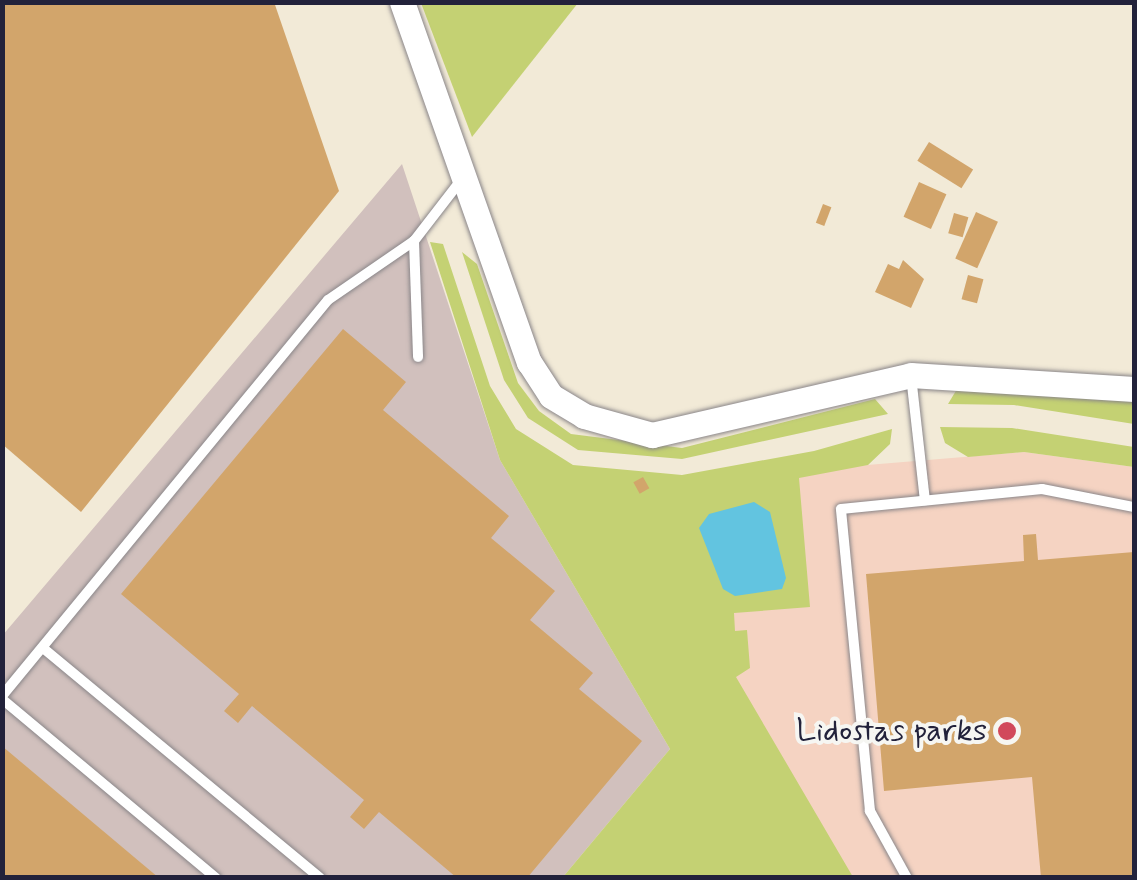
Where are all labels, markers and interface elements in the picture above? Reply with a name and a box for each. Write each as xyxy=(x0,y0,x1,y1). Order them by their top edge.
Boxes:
place label: Lidostas parks xyxy=(797,712,987,750)
marker: Lidostas parks xyxy=(996,720,1018,742)

